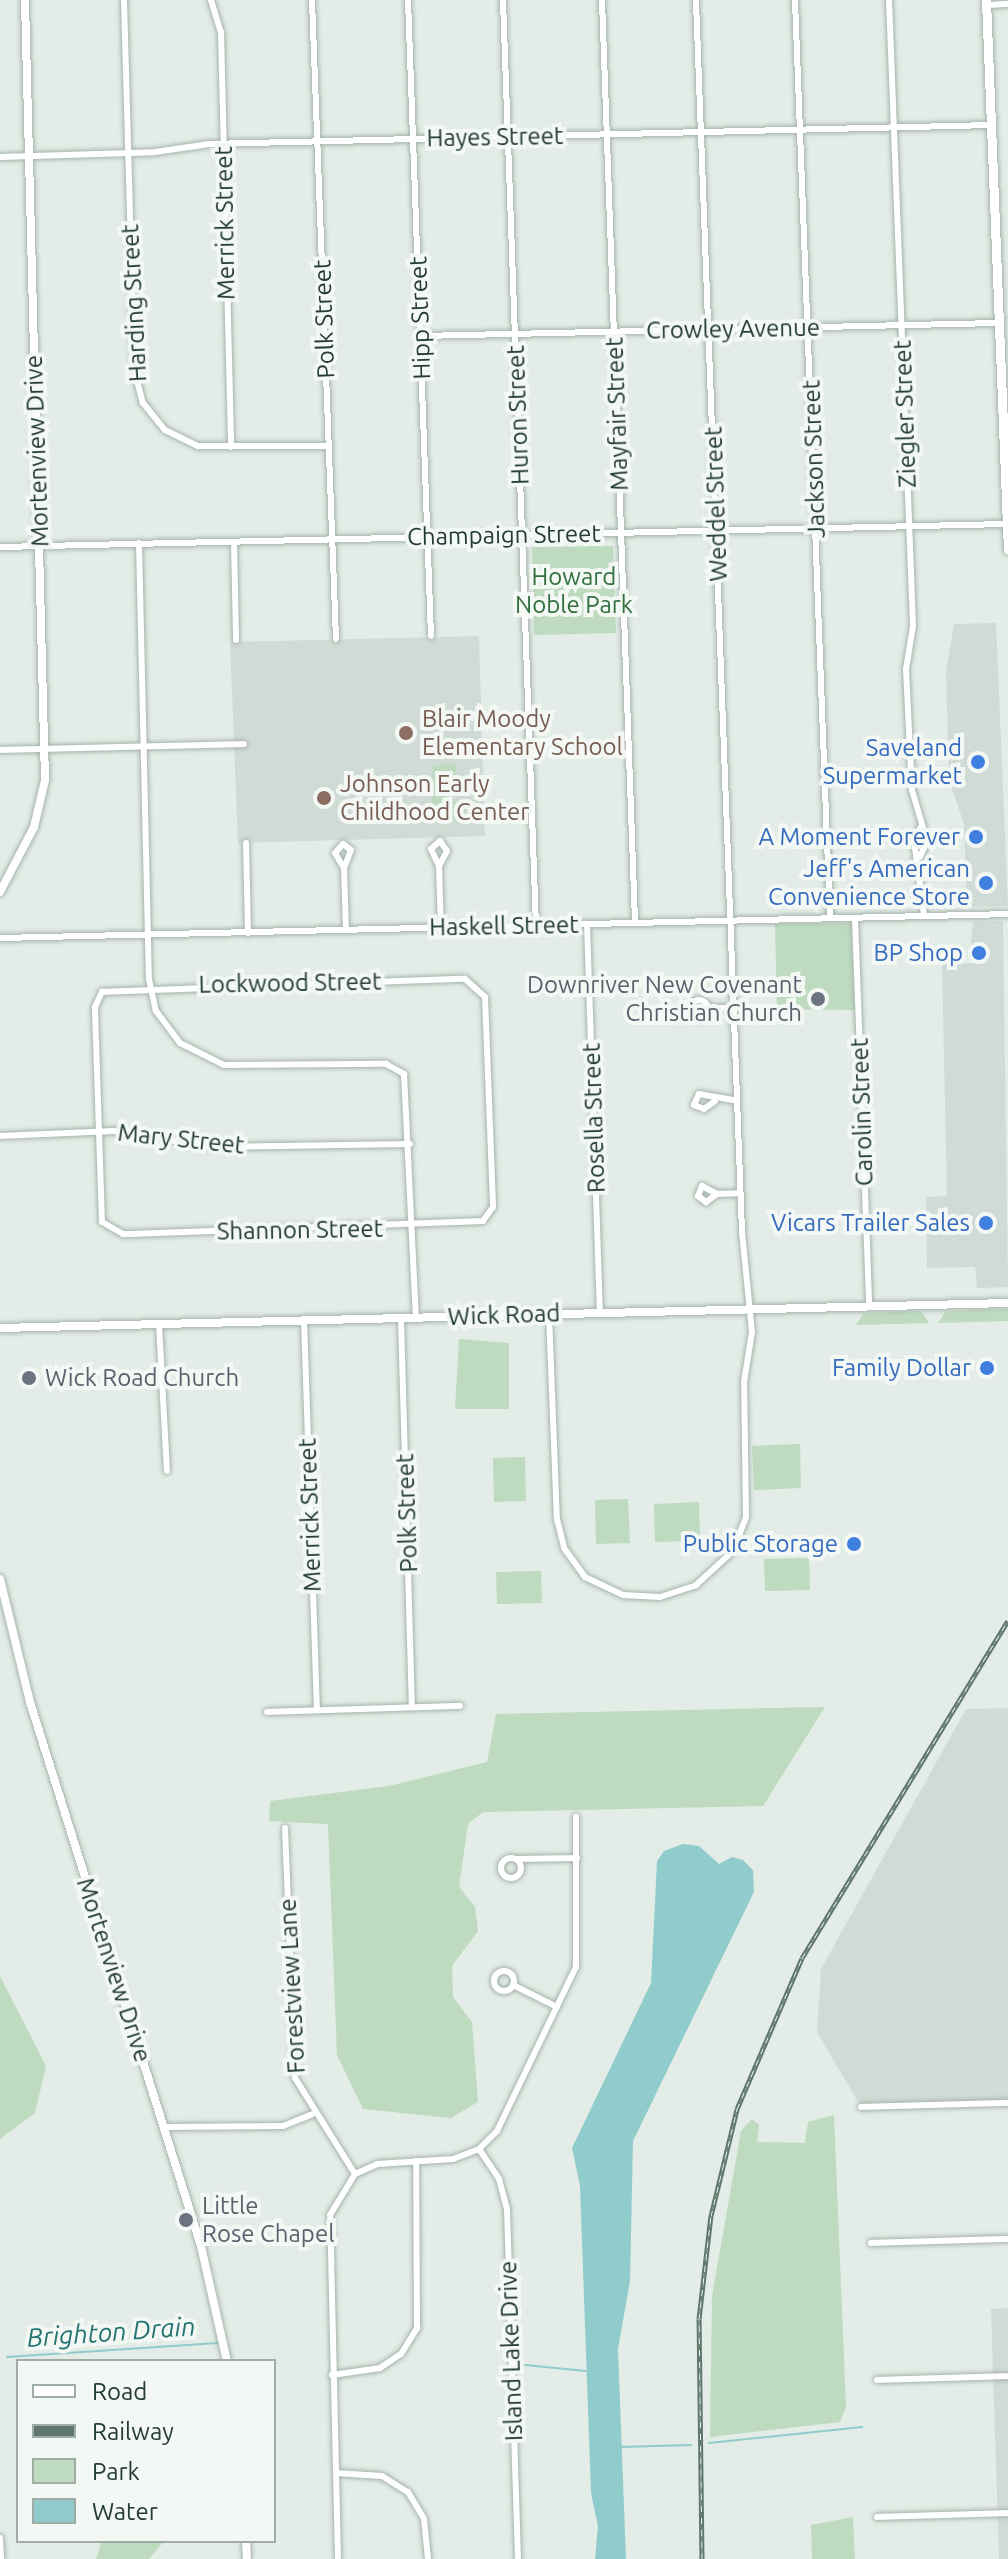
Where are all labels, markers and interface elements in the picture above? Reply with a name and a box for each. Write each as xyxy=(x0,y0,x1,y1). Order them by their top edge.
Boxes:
street label: Hayes Street xyxy=(426,121,564,153)
street label: Merrick Street xyxy=(209,146,241,300)
street label: Harding Street xyxy=(115,223,153,383)
street label: Hipp Street xyxy=(403,256,437,380)
street label: Polk Street xyxy=(308,259,340,379)
street label: Crowley Avenue xyxy=(646,313,820,345)
street label: Mayfair Street xyxy=(600,337,634,491)
street label: Ziegler Street xyxy=(888,340,922,488)
street label: Huron Street xyxy=(501,345,535,485)
street label: Mortenview Drive xyxy=(19,355,55,547)
street label: Jackson Street xyxy=(797,380,831,538)
street label: Weddel Street xyxy=(699,426,733,582)
street label: Champaign Street xyxy=(407,519,601,551)
park label: Howard Noble Park xyxy=(515,563,633,619)
place label: Blair Moody Elementary School xyxy=(422,705,623,761)
marker: Blair Moody Elementary School xyxy=(397,724,415,742)
place label: Saveland Supermarket xyxy=(823,734,962,790)
marker: Saveland Supermarket xyxy=(969,753,987,771)
place label: Johnson Early Childhood Center xyxy=(340,770,529,826)
marker: Johnson Early Childhood Center xyxy=(315,789,333,807)
place label: A Moment Forever xyxy=(758,823,960,851)
marker: A Moment Forever xyxy=(967,828,985,846)
place label: Jeff's American Convenience Store xyxy=(768,855,970,911)
marker: Jeff's American Convenience Store xyxy=(977,874,995,892)
street label: Haskell Street xyxy=(429,910,579,942)
place label: BP Shop xyxy=(874,939,963,967)
marker: BP Shop xyxy=(970,944,988,962)
street label: Lockwood Street xyxy=(198,967,382,999)
place label: Downriver New Covenant Christian Church xyxy=(527,971,802,1027)
marker: Downriver New Covenant Christian Church xyxy=(809,990,827,1008)
street label: Carolin Street xyxy=(845,1037,879,1187)
street label: Rosella Street xyxy=(577,1043,611,1193)
street label: Mary Street xyxy=(116,1118,246,1160)
place label: Vicars Trailer Sales xyxy=(771,1209,970,1237)
street label: Shannon Street xyxy=(217,1214,383,1246)
marker: Vicars Trailer Sales xyxy=(977,1214,995,1232)
street label: Wick Road xyxy=(447,1299,561,1331)
place label: Family Dollar xyxy=(832,1354,971,1382)
marker: Family Dollar xyxy=(978,1359,996,1377)
place label: Wick Road Church xyxy=(45,1364,239,1392)
marker: Wick Road Church xyxy=(20,1369,38,1387)
street label: Merrick Street xyxy=(293,1438,327,1592)
street label: Polk Street xyxy=(391,1453,423,1573)
place label: Public Storage xyxy=(683,1530,838,1558)
marker: Public Storage xyxy=(845,1535,863,1553)
street label: Mortenview Drive xyxy=(71,1874,157,2066)
street label: Forestview Lane xyxy=(273,1898,311,2074)
place label: Little Rose Chapel xyxy=(202,2192,334,2248)
marker: Little Rose Chapel xyxy=(177,2211,195,2229)
street label: Island Lake Drive xyxy=(493,2260,529,2442)
water label: Brighton Drain xyxy=(26,2311,196,2353)
legend xyxy=(16,2359,276,2543)
text: Road xyxy=(92,2378,147,2405)
text: Railway xyxy=(92,2418,174,2445)
text: Park xyxy=(92,2458,140,2485)
text: Water xyxy=(92,2498,158,2525)

